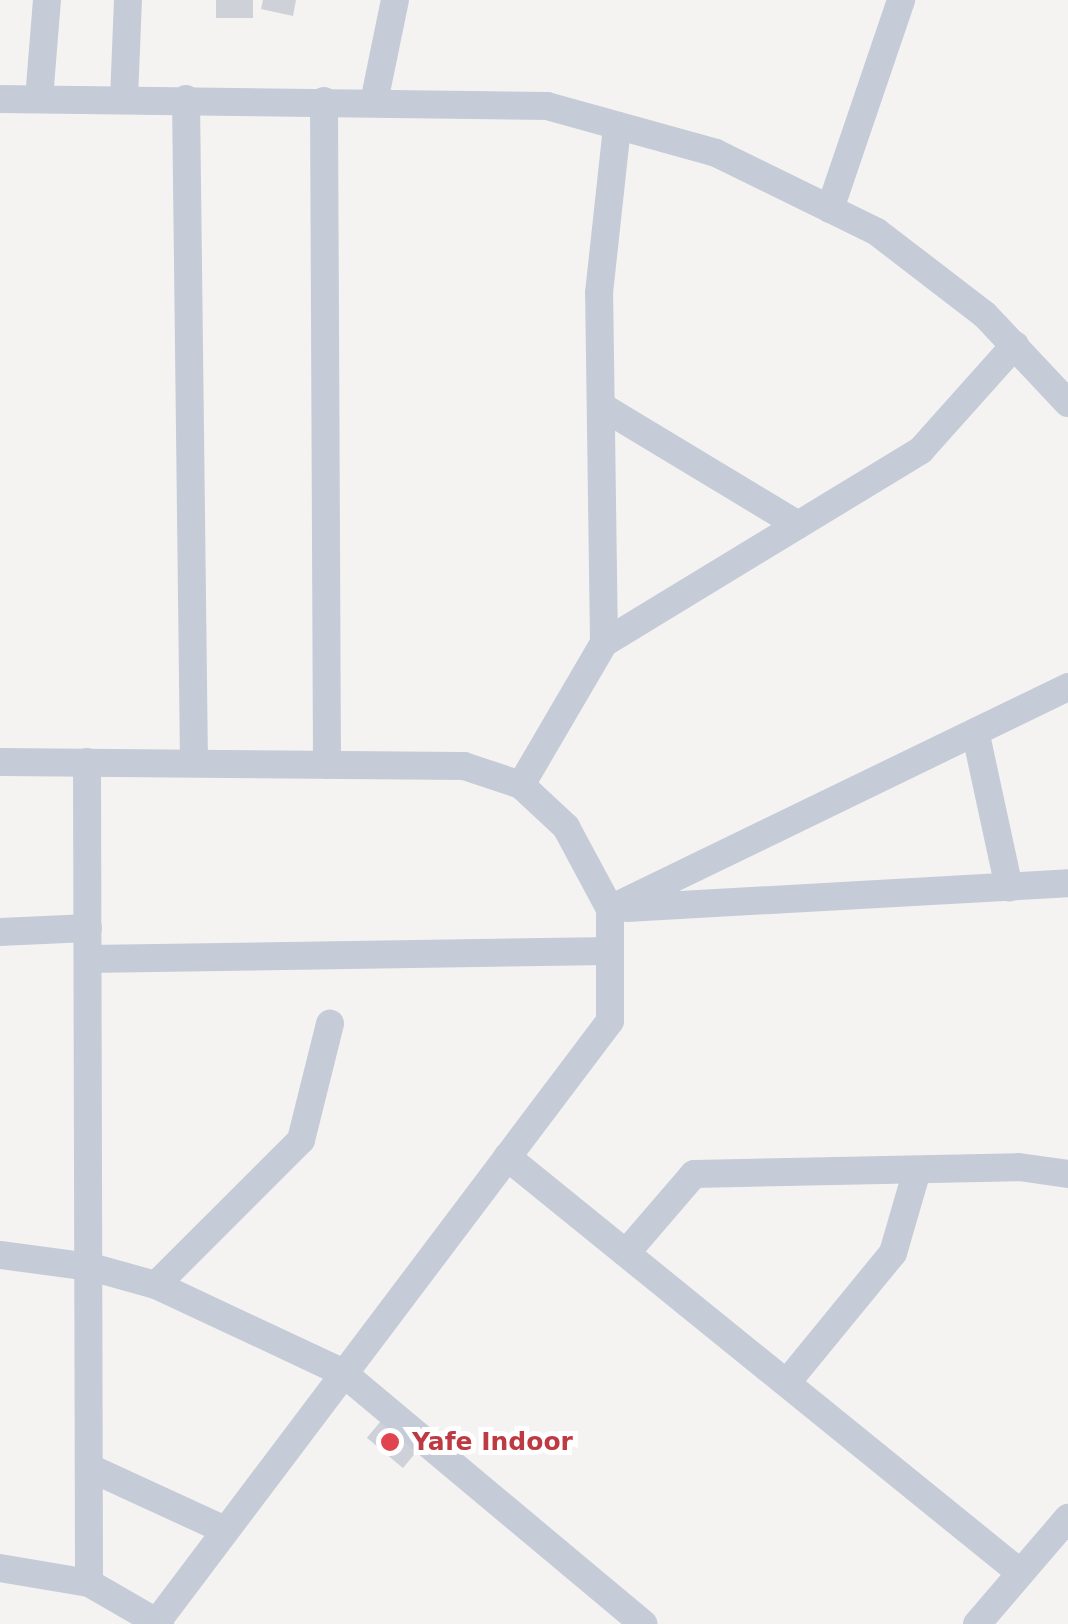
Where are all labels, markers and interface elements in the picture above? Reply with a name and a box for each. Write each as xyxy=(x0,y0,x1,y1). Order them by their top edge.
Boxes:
place label: Yafe Indoor xyxy=(412,1427,573,1457)
marker: Yafe Indoor xyxy=(377,1429,403,1455)

